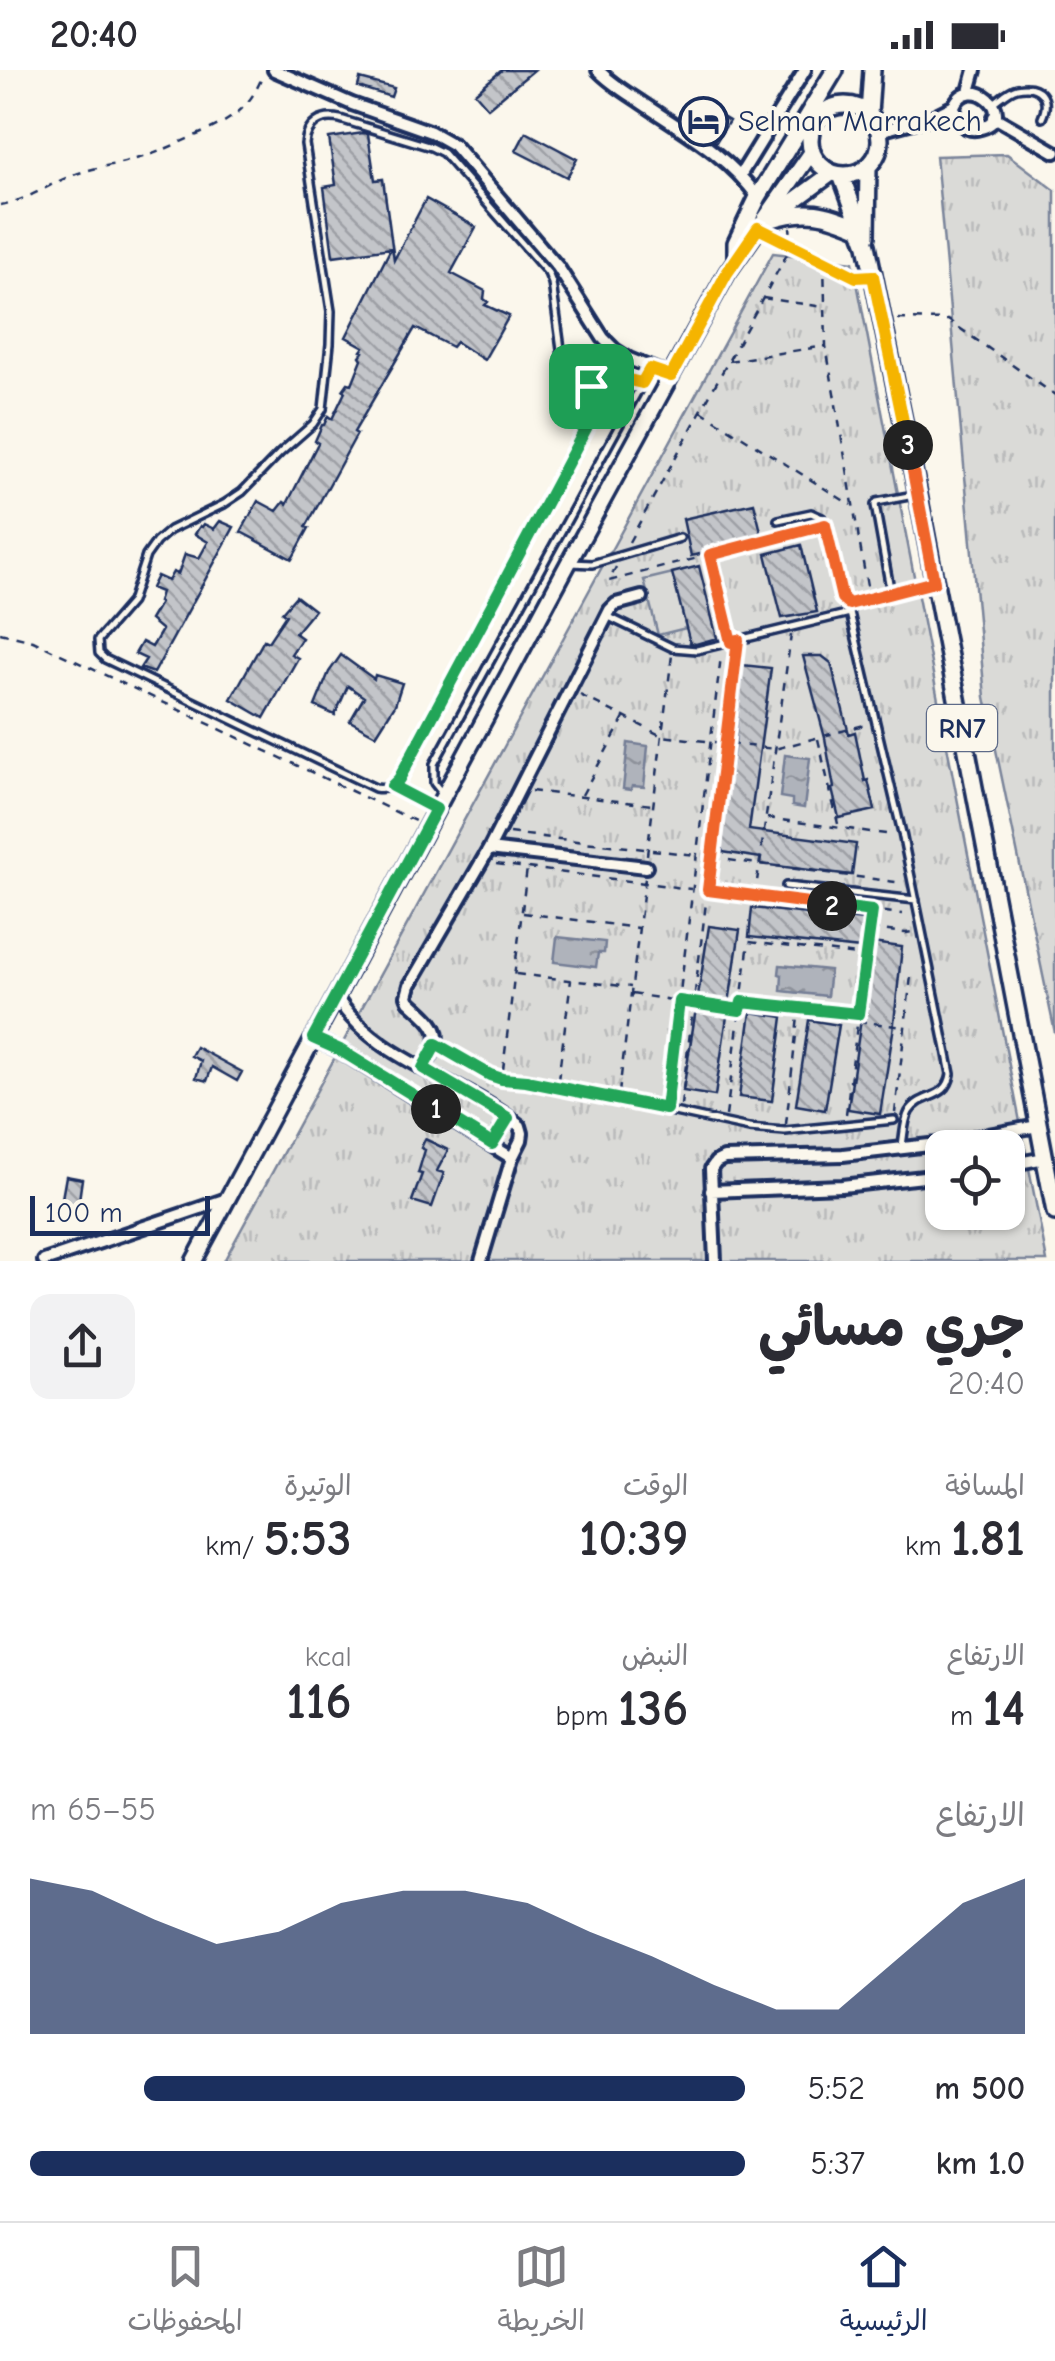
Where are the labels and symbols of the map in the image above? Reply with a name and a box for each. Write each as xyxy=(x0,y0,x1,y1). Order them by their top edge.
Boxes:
hotel icon: Selman Marrakech xyxy=(677,95,729,147)
place label: Selman Marrakech xyxy=(738,104,982,139)
pin xyxy=(549,344,634,429)
pin: 3 xyxy=(883,420,933,470)
road number: RN7 xyxy=(927,705,997,751)
pin: 2 xyxy=(807,881,857,931)
pin: 1 xyxy=(411,1084,461,1134)
scale bar xyxy=(30,1191,210,1236)

